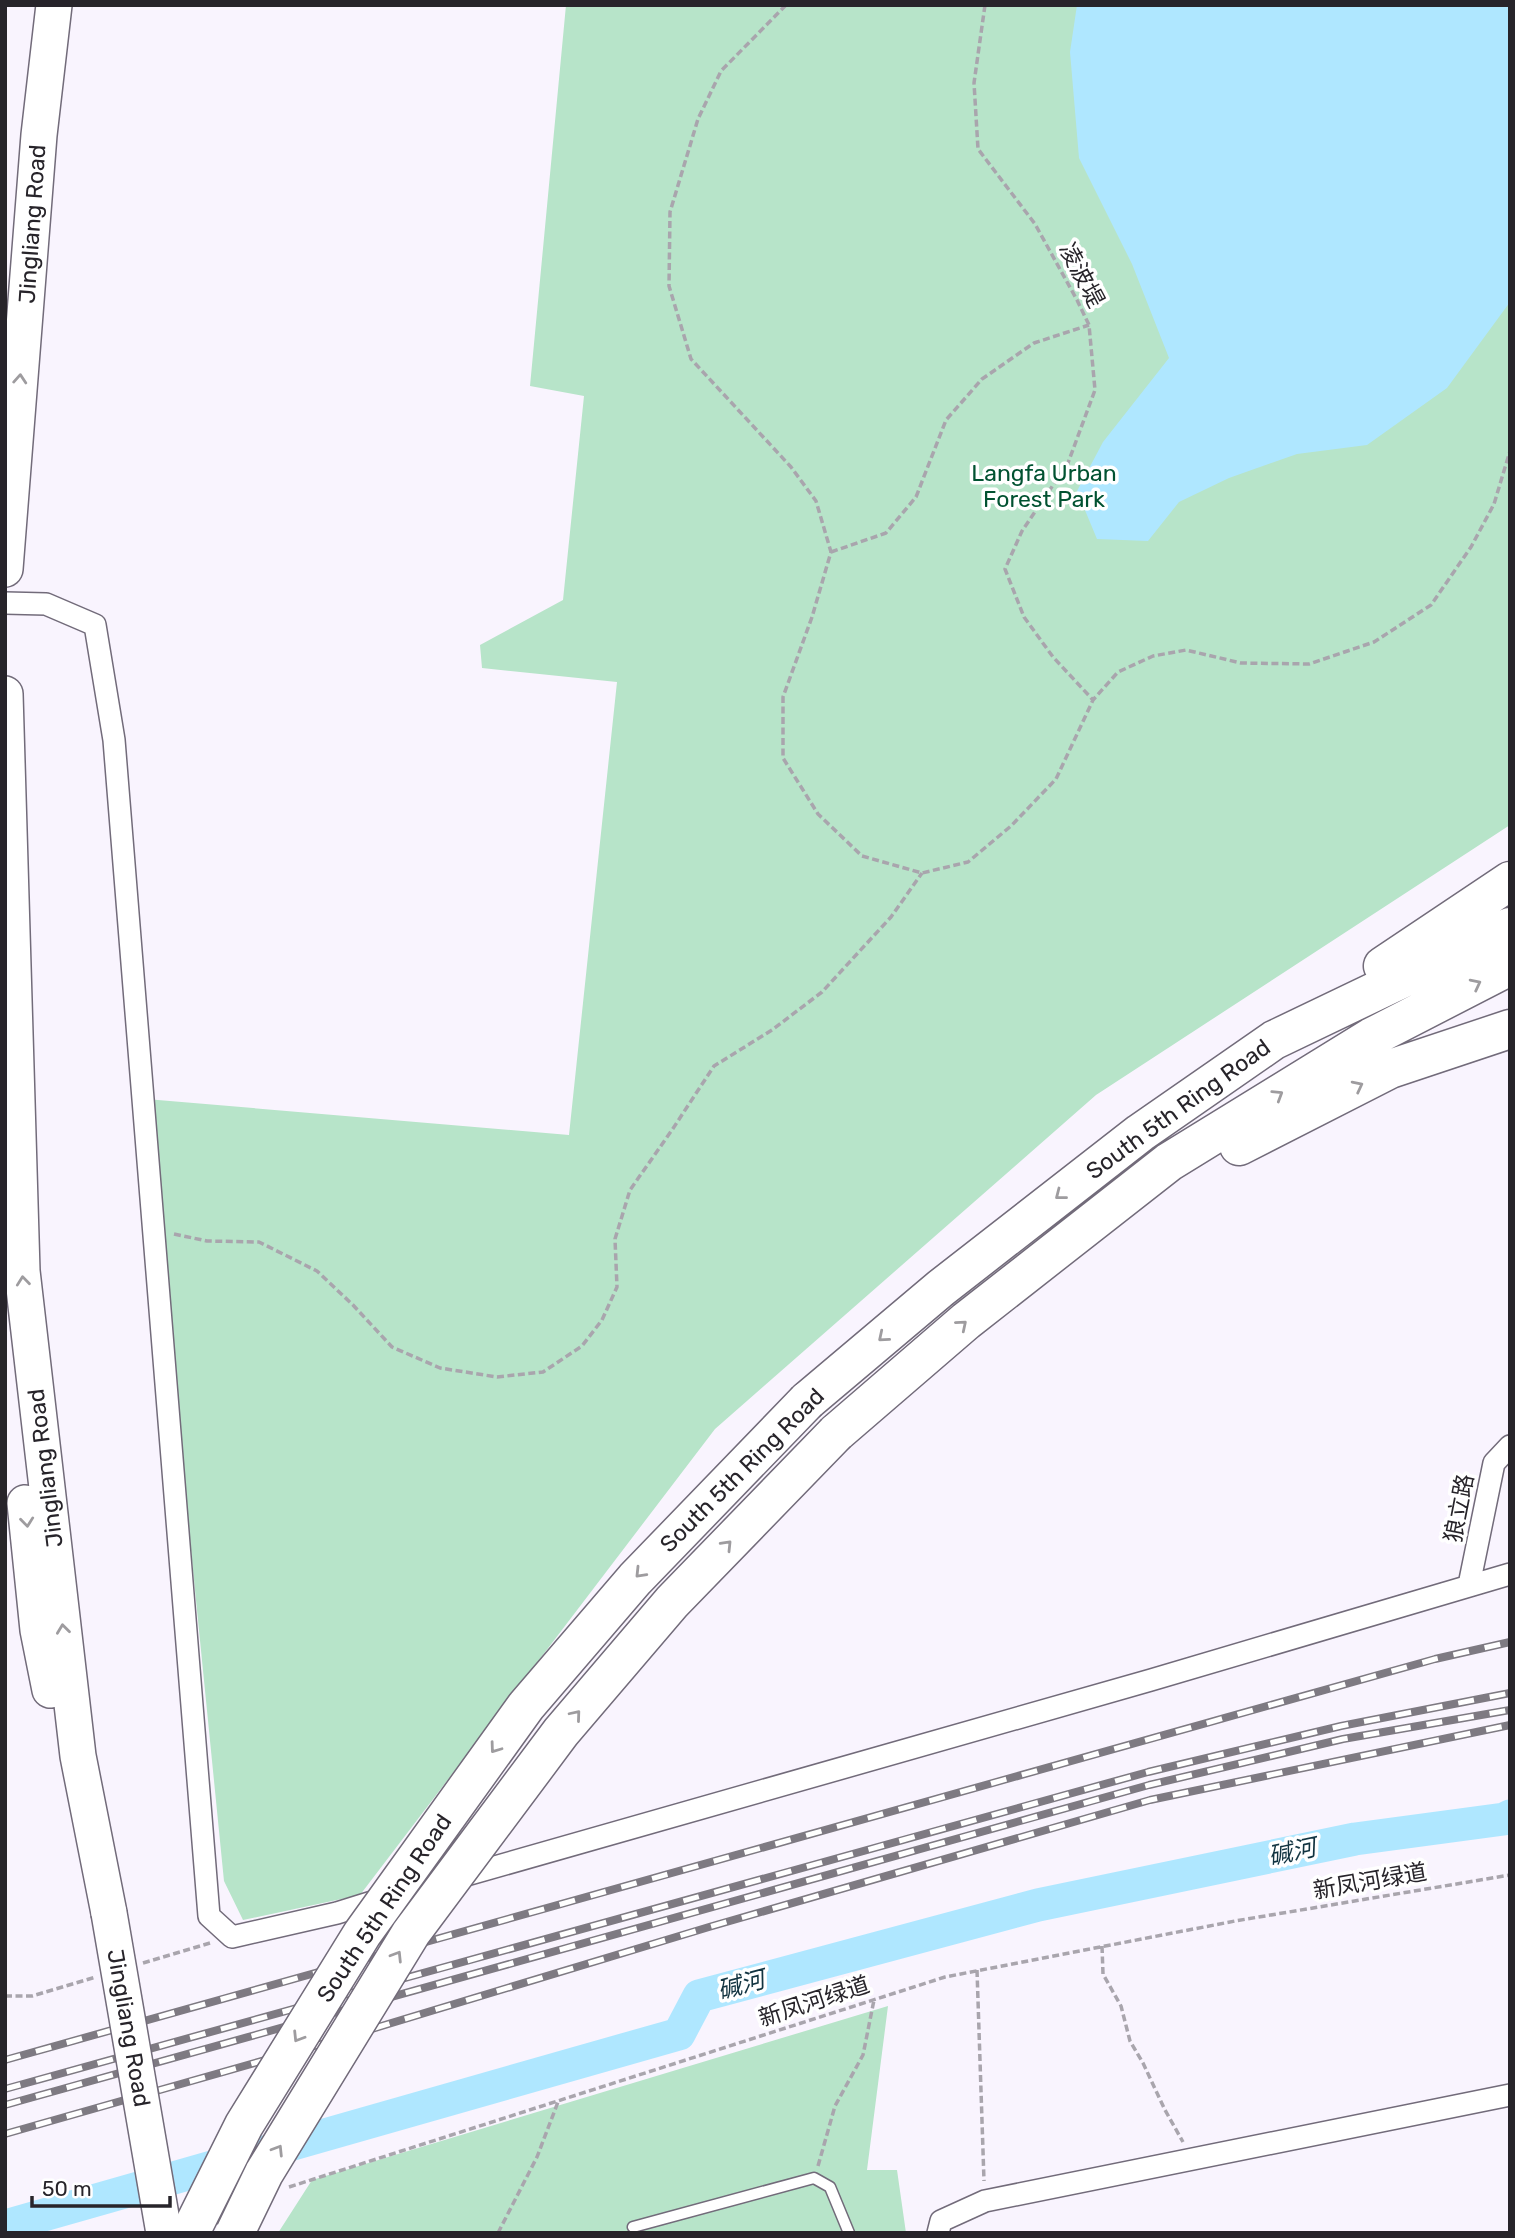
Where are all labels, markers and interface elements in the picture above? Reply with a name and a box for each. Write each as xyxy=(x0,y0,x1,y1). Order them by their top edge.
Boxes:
street label: Jingliang Road xyxy=(12,143,52,305)
street label: 凌波堤 xyxy=(1053,238,1111,312)
one-way arrow xyxy=(12,373,27,384)
park label: Langfa Urban Forest Park xyxy=(971,459,1117,513)
one-way arrow xyxy=(1469,978,1481,992)
street label: South 5th Ring Road xyxy=(1080,1033,1276,1185)
one-way arrow xyxy=(1351,1080,1363,1094)
one-way arrow xyxy=(1270,1091,1283,1104)
one-way arrow xyxy=(1056,1186,1068,1199)
one-way arrow xyxy=(16,1275,31,1286)
one-way arrow xyxy=(954,1320,966,1333)
one-way arrow xyxy=(878,1329,891,1341)
street label: South 5th Ring Road xyxy=(654,1382,830,1558)
street label: Jingliang Road xyxy=(21,1387,69,1549)
street label: 狼立路 xyxy=(1439,1471,1479,1545)
one-way arrow xyxy=(19,1517,34,1528)
one-way arrow xyxy=(719,1540,732,1553)
one-way arrow xyxy=(636,1565,649,1578)
one-way arrow xyxy=(56,1623,71,1634)
one-way arrow xyxy=(568,1710,580,1723)
one-way arrow xyxy=(491,1741,503,1753)
street label: South 5th Ring Road xyxy=(311,1809,457,2007)
water label: 碱河 xyxy=(1266,1832,1322,1871)
street label: 新凤河绿道 xyxy=(1311,1857,1429,1905)
street label: Jingliang Road xyxy=(101,1947,157,2109)
one-way arrow xyxy=(388,1951,401,1964)
water label: 碱河 xyxy=(714,1964,772,2005)
street label: 新凤河绿道 xyxy=(755,1970,873,2032)
one-way arrow xyxy=(293,2030,306,2043)
one-way arrow xyxy=(269,2145,282,2158)
scale bar xyxy=(32,2164,170,2208)
text: 50 m xyxy=(42,2176,92,2201)

